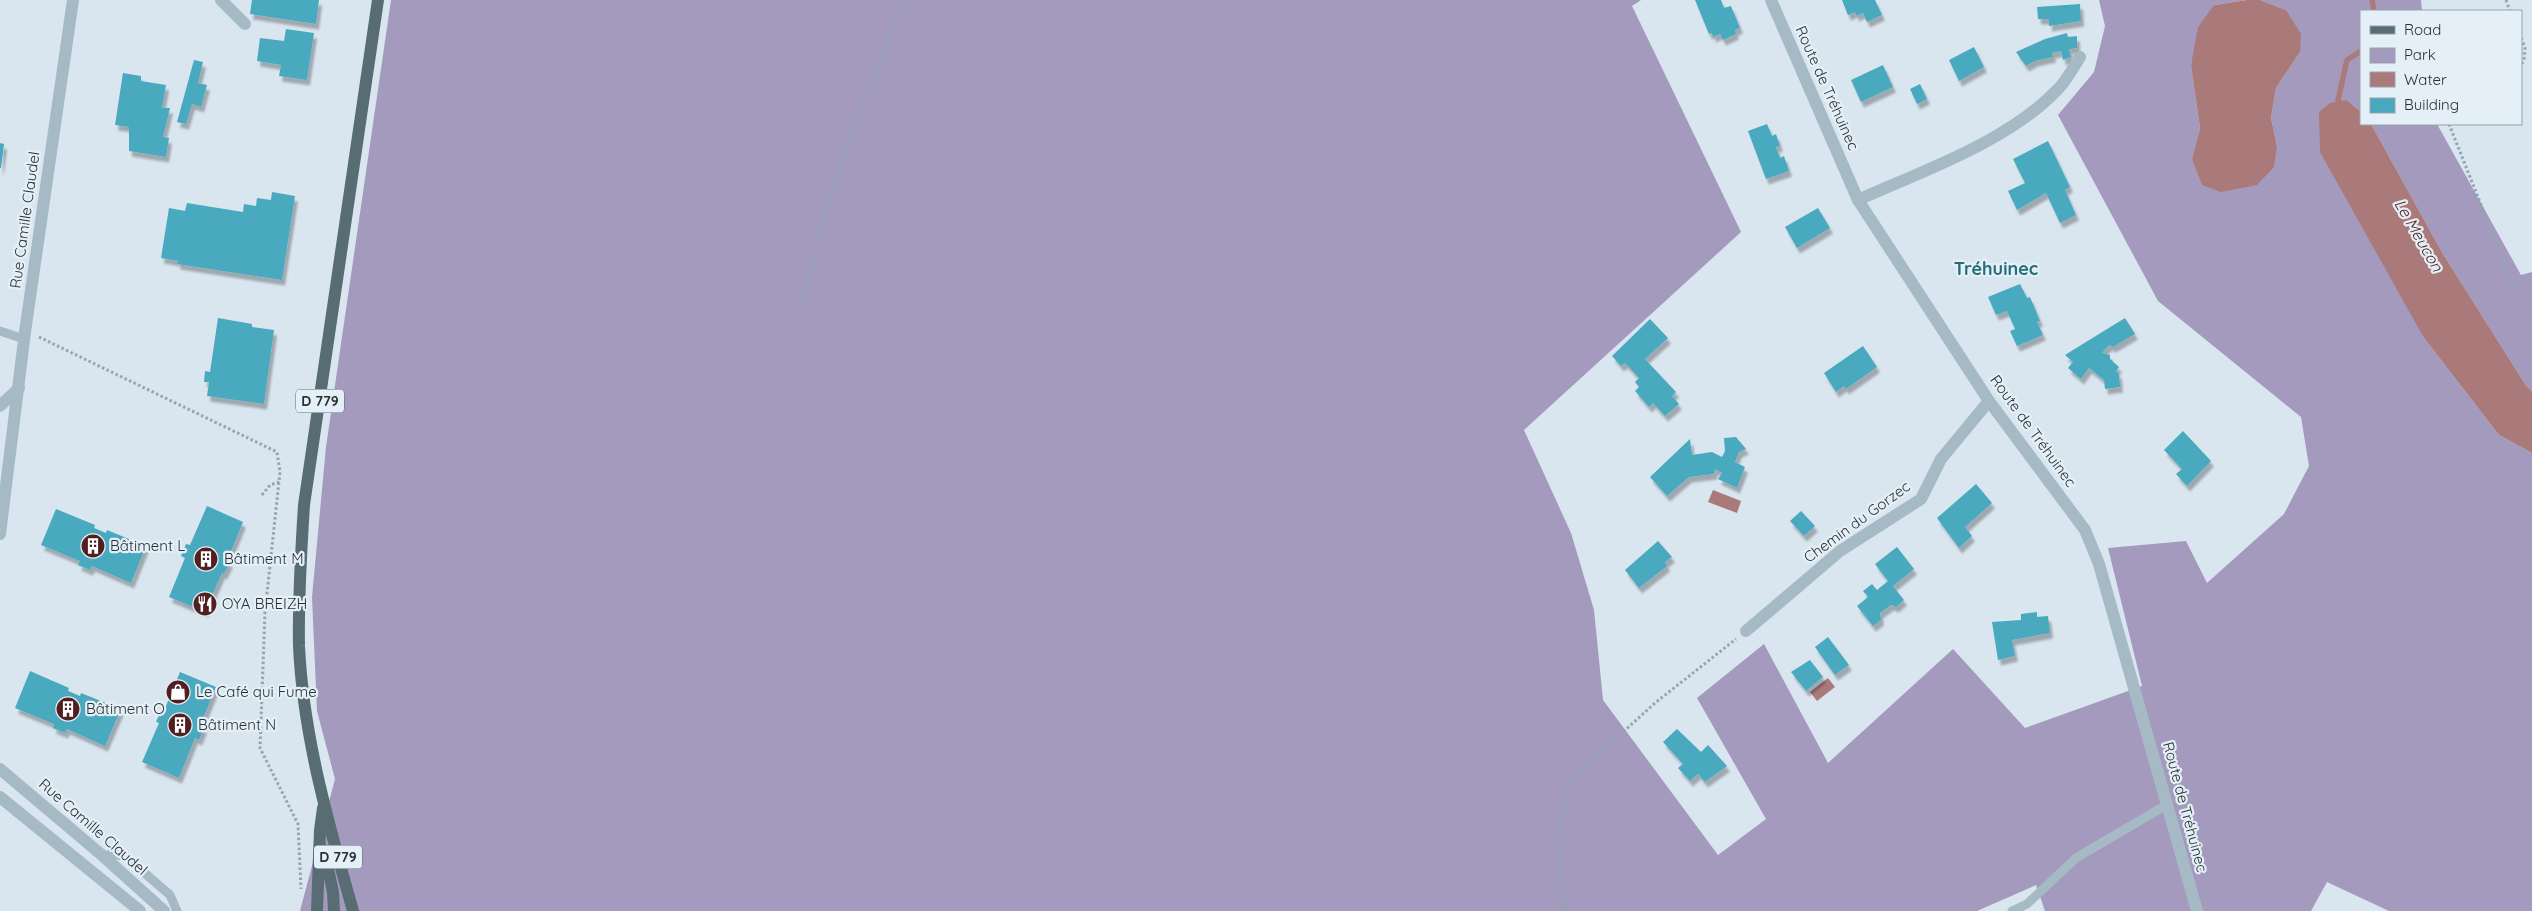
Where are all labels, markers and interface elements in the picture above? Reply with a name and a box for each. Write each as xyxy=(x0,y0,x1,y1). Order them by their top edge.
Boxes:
legend xyxy=(2360,10,2522,125)
text: Road xyxy=(2404,20,2441,39)
street label: Route de Tréhuinec xyxy=(1792,23,1863,153)
text: Park xyxy=(2404,45,2436,64)
text: Water xyxy=(2404,70,2447,89)
text: Building xyxy=(2404,95,2459,114)
street label: Rue Camille Claudel xyxy=(6,150,44,290)
water label: Le Meucon xyxy=(2390,195,2448,276)
district label: Tréhuinec xyxy=(1954,257,2038,280)
street label: Route de Tréhuinec xyxy=(1986,371,2081,491)
road number: D 779 xyxy=(296,390,344,412)
street label: Chemin du Gorzec xyxy=(1800,476,1914,567)
building icon: Bâtiment L xyxy=(80,533,106,559)
place label: Bâtiment L xyxy=(110,536,185,555)
building icon: Bâtiment M xyxy=(193,546,219,572)
place label: Bâtiment M xyxy=(224,549,304,568)
restaurant icon: OYA BREIZH xyxy=(192,591,218,617)
place label: OYA BREIZH xyxy=(222,594,307,613)
shop icon: Le Café qui Fume xyxy=(165,679,191,705)
place label: Le Café qui Fume xyxy=(196,682,317,701)
building icon: Bâtiment O xyxy=(55,696,81,722)
place label: Bâtiment O xyxy=(86,699,165,718)
building icon: Bâtiment N xyxy=(167,712,193,738)
place label: Bâtiment N xyxy=(198,715,276,734)
street label: Route de Tréhuinec xyxy=(2159,740,2212,874)
street label: Rue Camille Claudel xyxy=(35,774,152,879)
road number: D 779 xyxy=(314,846,362,869)

